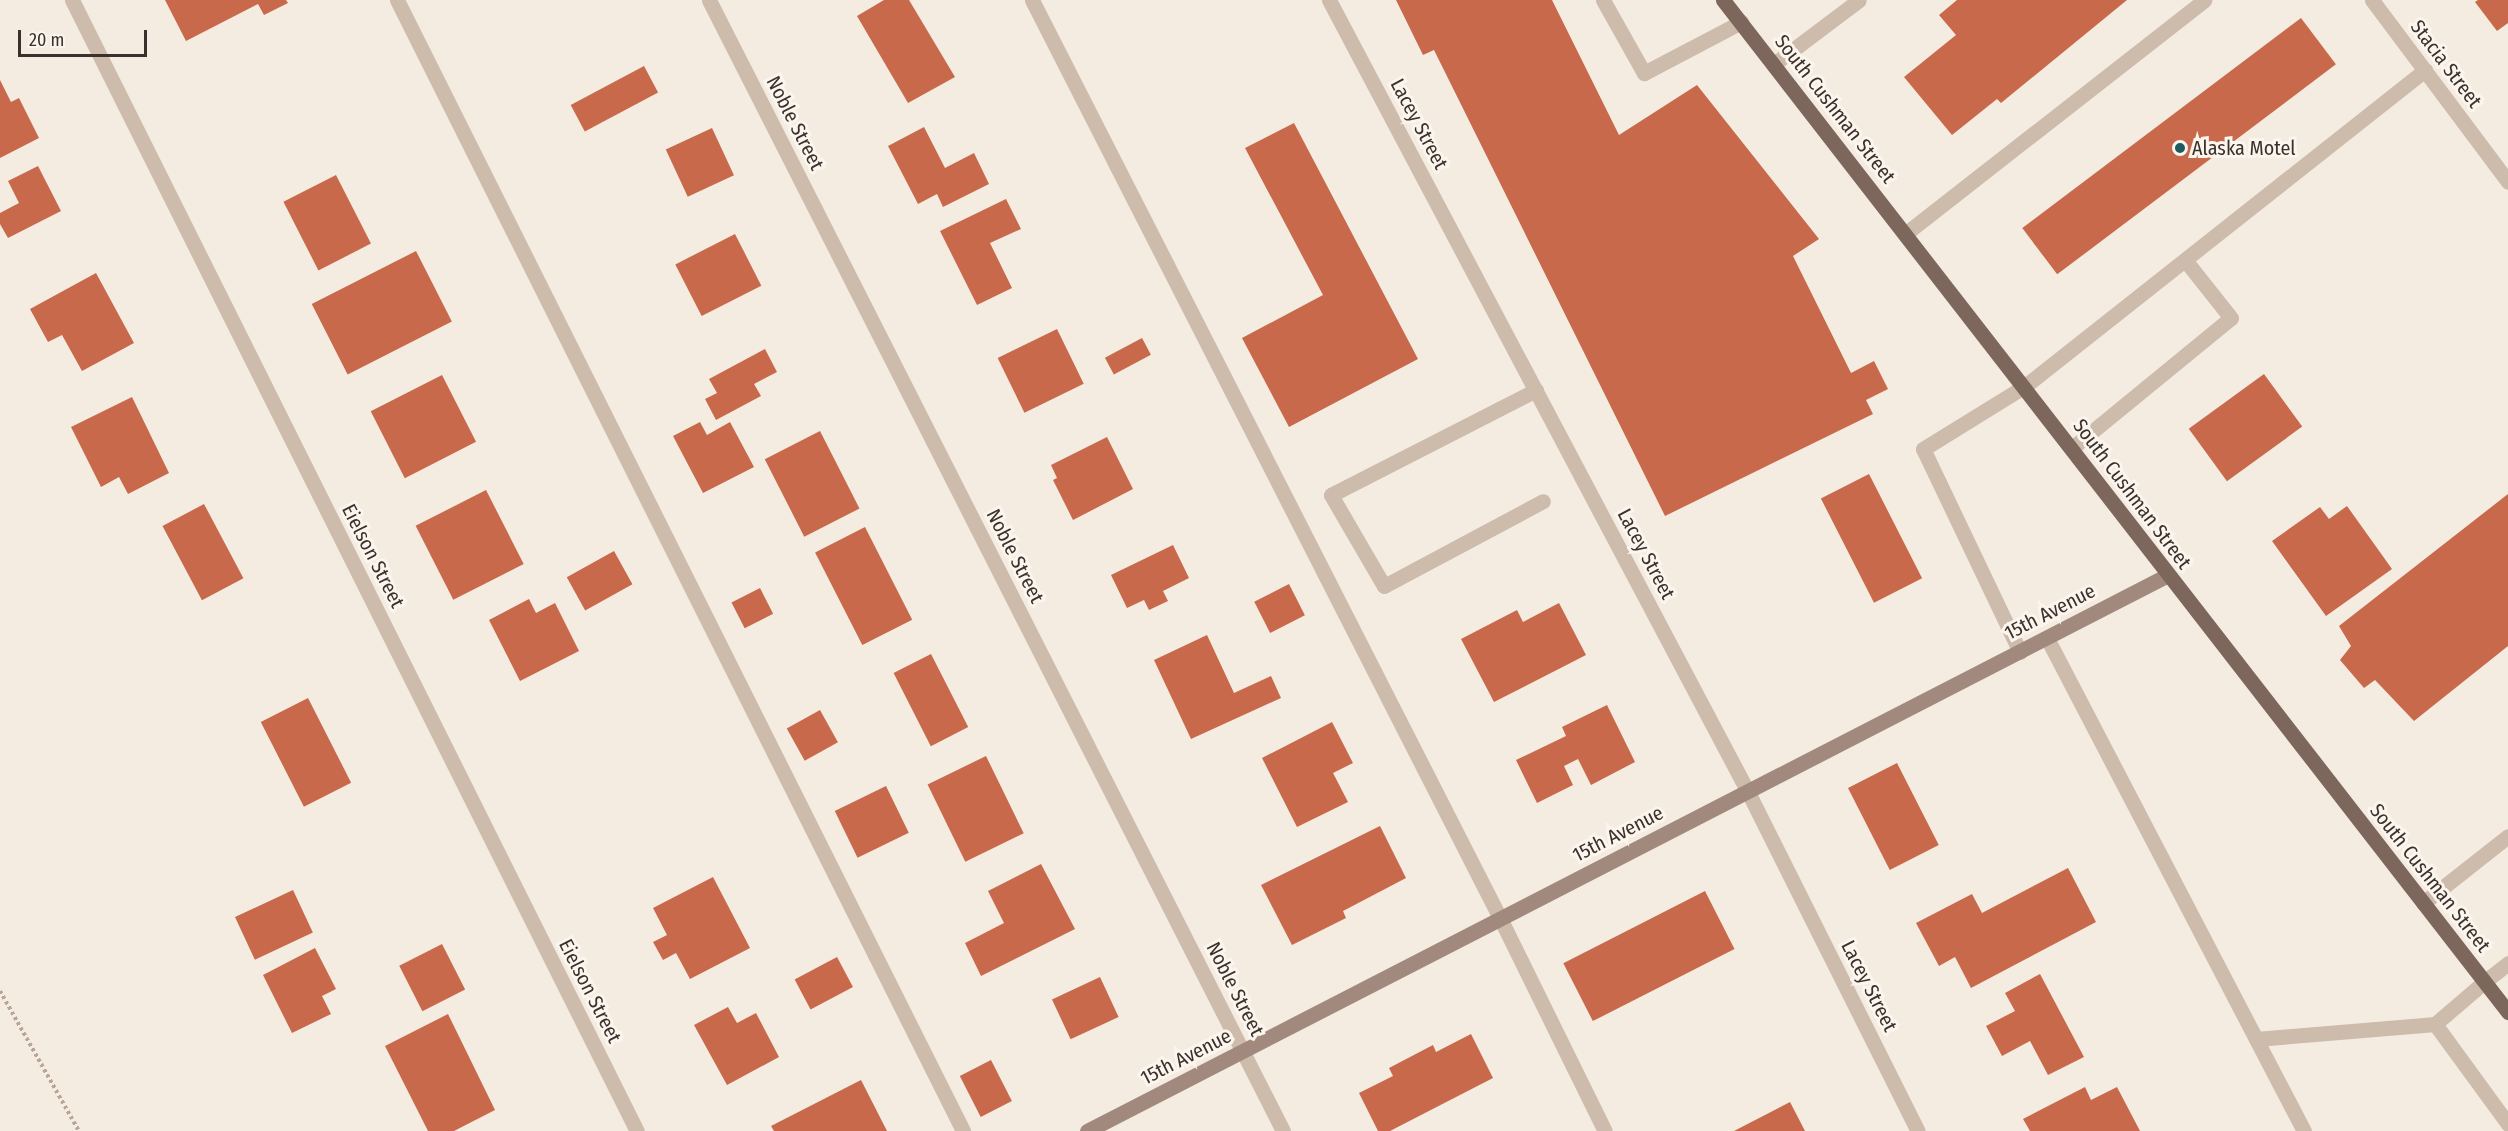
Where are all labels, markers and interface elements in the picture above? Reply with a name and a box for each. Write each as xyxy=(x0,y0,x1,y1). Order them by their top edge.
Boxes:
street label: Stacia Street xyxy=(2405,15,2487,113)
scale bar xyxy=(21,18,150,56)
text: 20 m xyxy=(29,29,64,51)
street label: South Cushman Street xyxy=(1770,30,1900,188)
street label: Noble Street xyxy=(761,72,829,174)
street label: Lacey Street xyxy=(1385,75,1453,173)
place label: Alaska Motel xyxy=(2192,136,2296,160)
marker: Alaska Motel xyxy=(2173,141,2187,155)
street label: South Cushman Street xyxy=(2068,414,2196,574)
street label: Eielson Street xyxy=(337,500,409,612)
street label: Noble Street xyxy=(981,505,1049,607)
street label: Lacey Street xyxy=(1612,505,1680,603)
street label: 15th Avenue xyxy=(2001,579,2099,645)
street label: South Cushman Street xyxy=(2365,799,2495,957)
street label: 15th Avenue xyxy=(1569,801,1667,867)
street label: Eielson Street xyxy=(554,935,626,1047)
street label: Lacey Street xyxy=(1836,936,1902,1036)
street label: Noble Street xyxy=(1201,938,1269,1040)
street label: 15th Avenue xyxy=(1137,1024,1235,1090)

